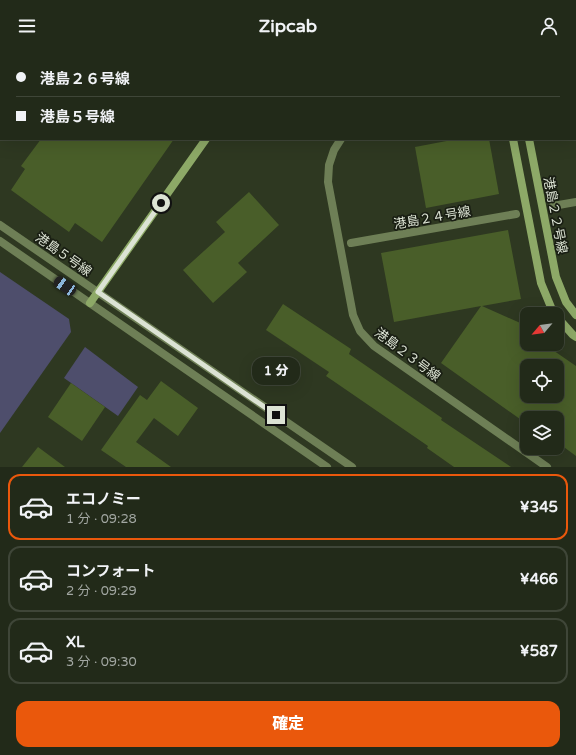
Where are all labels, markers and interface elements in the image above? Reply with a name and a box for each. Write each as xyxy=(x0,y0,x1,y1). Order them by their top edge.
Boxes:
icon: menu xyxy=(16,15,38,37)
text: Zipcab xyxy=(259,15,317,37)
icon: person xyxy=(538,15,560,37)
text: 港島２６号線 xyxy=(40,70,130,88)
text: 港島５号線 xyxy=(40,108,115,126)
street label: 港島２２号線 xyxy=(540,175,570,255)
route start xyxy=(152,194,170,212)
street label: 港島２４号線 xyxy=(392,203,472,233)
street label: 港島５号線 xyxy=(32,230,95,280)
car xyxy=(52,274,78,298)
north arrow xyxy=(520,307,564,351)
map controls xyxy=(520,307,564,455)
street label: 港島２３号線 xyxy=(371,325,443,385)
callout: 1 分 xyxy=(252,357,300,385)
button: locate xyxy=(520,359,564,403)
text: 1 分 xyxy=(264,363,288,379)
route end xyxy=(267,406,285,424)
button: layers xyxy=(520,411,564,455)
icon: car xyxy=(18,489,54,525)
text: エコノミー xyxy=(66,490,141,508)
text: ¥345 xyxy=(520,498,558,516)
text: 1 分 · 09:28 xyxy=(66,511,137,527)
icon: car xyxy=(18,561,54,597)
text: コンフォート xyxy=(66,562,156,580)
text: ¥466 xyxy=(520,570,558,588)
text: 2 分 · 09:29 xyxy=(66,583,137,599)
icon: car xyxy=(18,633,54,669)
text: XL xyxy=(66,633,85,651)
text: ¥587 xyxy=(520,642,558,660)
text: 3 分 · 09:30 xyxy=(66,654,137,670)
button: 確定 xyxy=(16,701,560,747)

